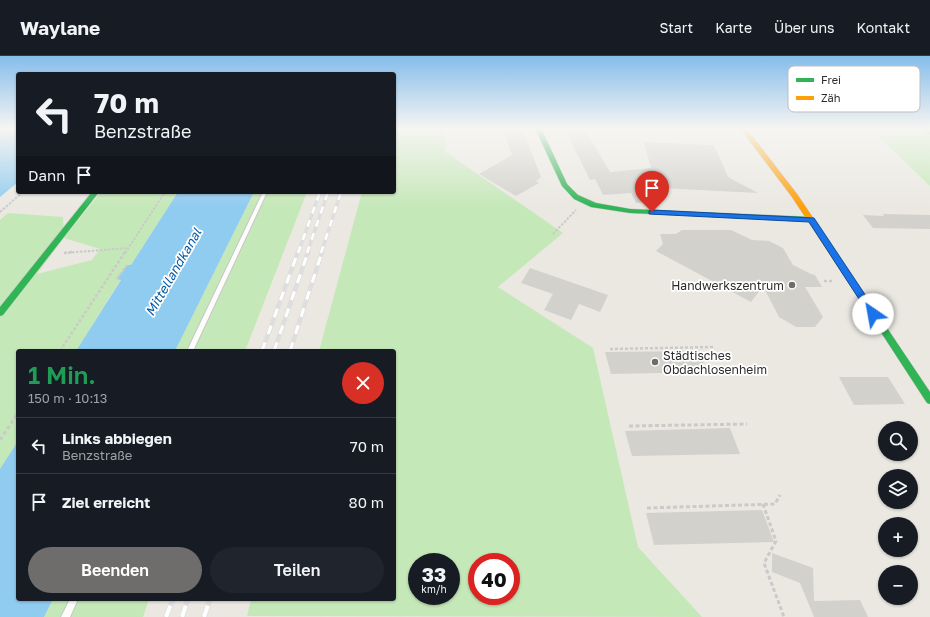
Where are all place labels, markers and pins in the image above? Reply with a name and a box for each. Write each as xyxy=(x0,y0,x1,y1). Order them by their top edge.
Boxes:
pin xyxy=(635,171,669,212)
place label: Handwerkszentrum xyxy=(671,278,784,293)
marker: Handwerkszentrum xyxy=(787,280,797,290)
place label: Städtisches Obdachlosenheim xyxy=(663,348,767,377)
marker: Städtisches Obdachlosenheim xyxy=(650,357,660,367)

